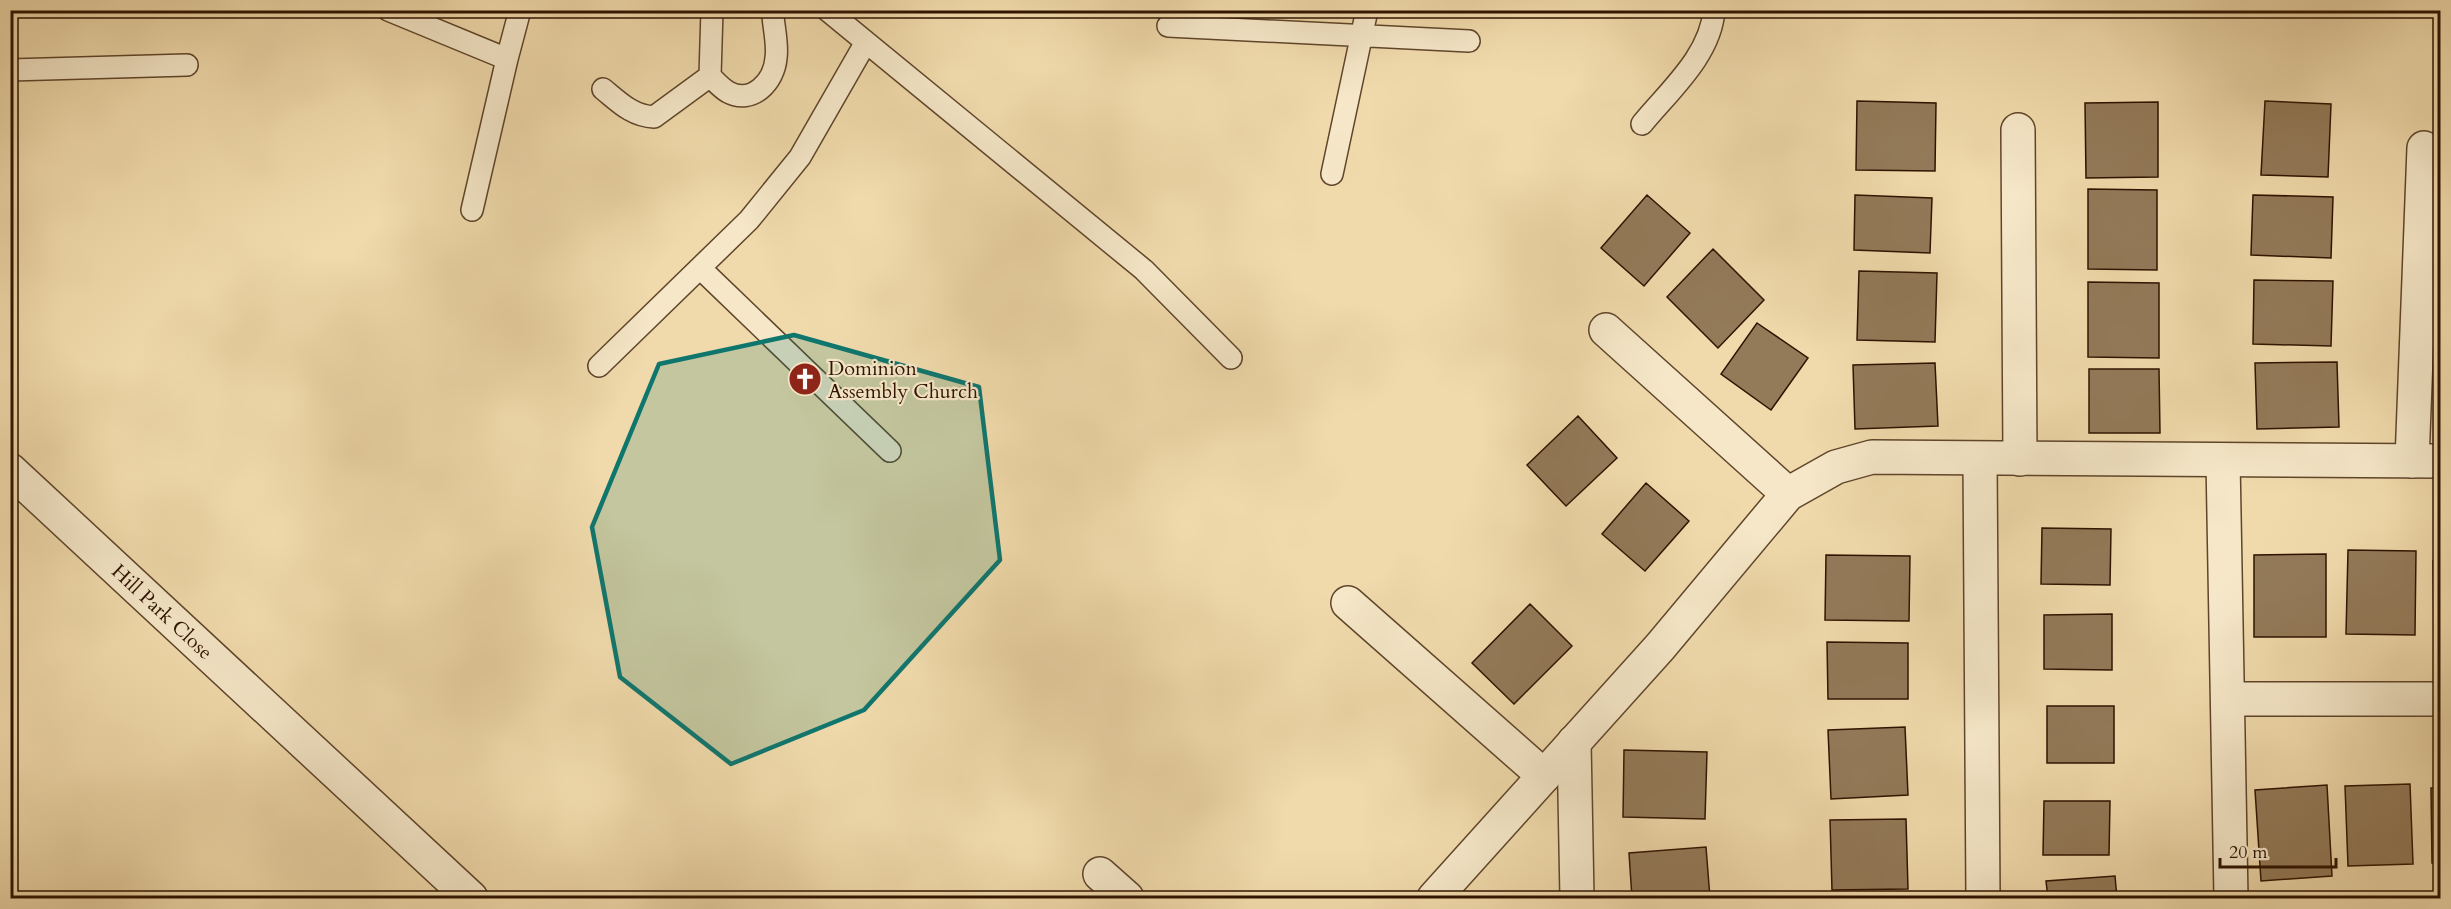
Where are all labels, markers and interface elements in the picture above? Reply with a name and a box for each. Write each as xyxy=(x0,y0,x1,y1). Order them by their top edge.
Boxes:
place label: Dominion Assembly Church xyxy=(828,355,978,405)
church icon: Dominion Assembly Church xyxy=(787,361,823,397)
street label: Hill Park Close xyxy=(106,558,218,666)
scale bar xyxy=(2220,831,2336,869)
text: 20 m xyxy=(2229,840,2268,865)

